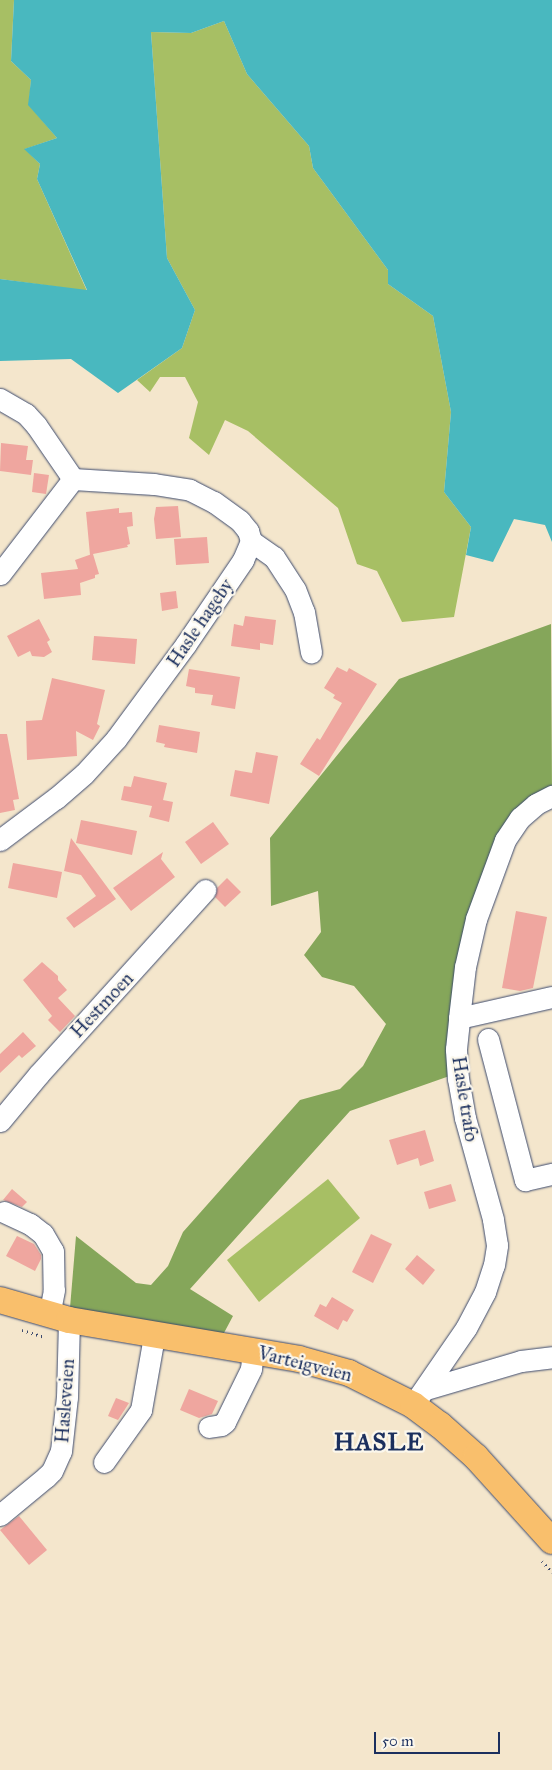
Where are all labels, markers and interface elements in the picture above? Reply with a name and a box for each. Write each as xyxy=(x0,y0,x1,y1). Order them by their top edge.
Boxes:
street label: Hasle hageby xyxy=(162,574,238,672)
street label: Hestmoen xyxy=(66,967,138,1043)
street label: Hasle trafo xyxy=(447,1055,483,1143)
street label: Varteigveien xyxy=(256,1341,354,1387)
street label: Hasleveien xyxy=(51,1358,79,1444)
district label: HASLE xyxy=(333,1429,425,1457)
scale bar xyxy=(377,1722,503,1754)
text: 50 m xyxy=(382,1732,414,1750)

